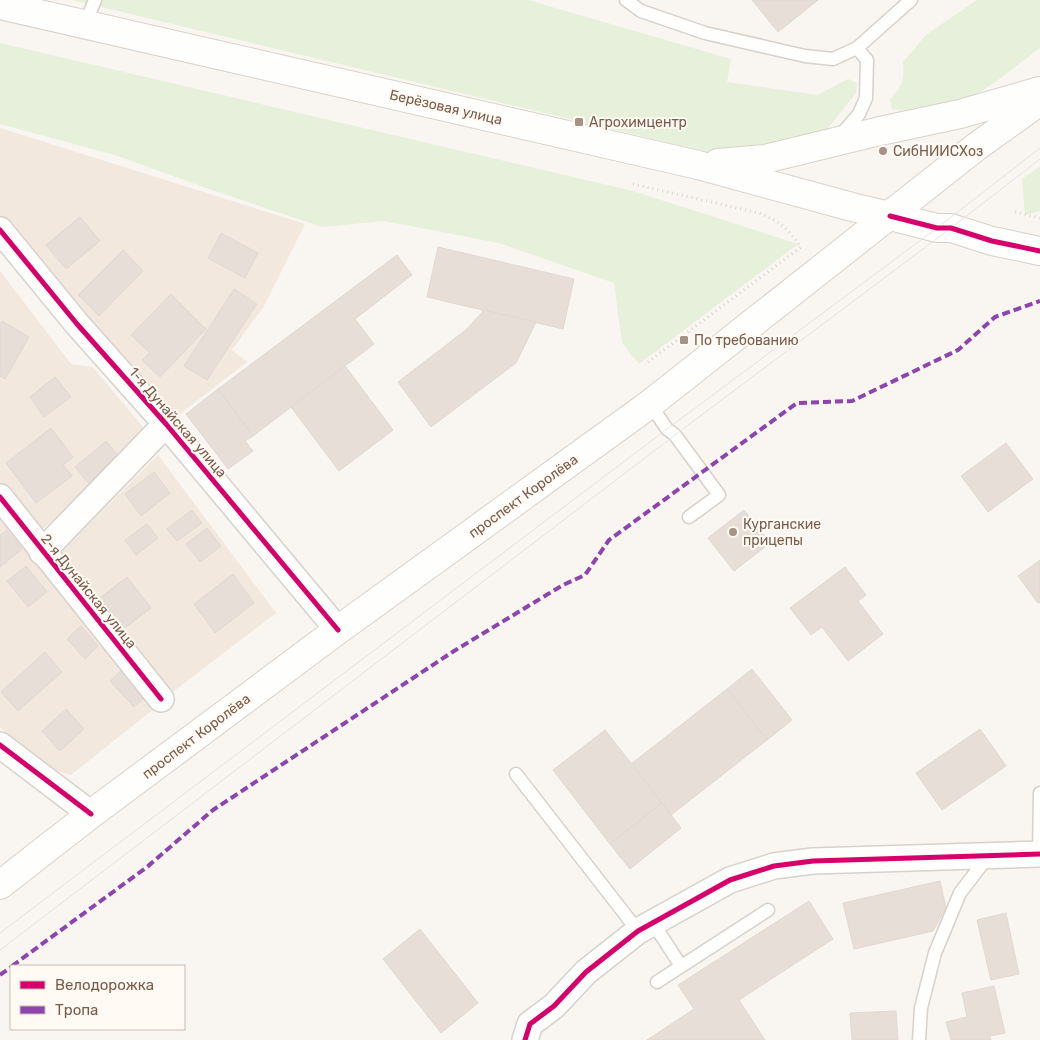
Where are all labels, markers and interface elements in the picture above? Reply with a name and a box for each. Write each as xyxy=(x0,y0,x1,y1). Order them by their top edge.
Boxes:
street label: Берёзовая улица xyxy=(388,86,504,129)
place label: Агрохимцентр xyxy=(589,114,687,131)
marker: Агрохимцентр xyxy=(573,116,585,128)
place label: СибНИИСХоз xyxy=(893,143,983,160)
marker: СибНИИСХоз xyxy=(877,145,889,157)
place label: По требованию xyxy=(694,332,799,349)
marker: По требованию xyxy=(678,334,690,346)
street label: 1-я Дунайская улица xyxy=(125,364,230,481)
street label: проспект Королёва xyxy=(465,451,581,542)
place label: Курганские прицепы xyxy=(743,516,821,549)
marker: Курганские прицепы xyxy=(727,526,739,538)
street label: 2-я Дунайская улица xyxy=(37,531,140,652)
street label: проспект Королёва xyxy=(139,690,254,783)
legend xyxy=(10,965,185,1030)
text: Велодорожка xyxy=(55,976,154,994)
text: Тропа xyxy=(55,1001,98,1019)

